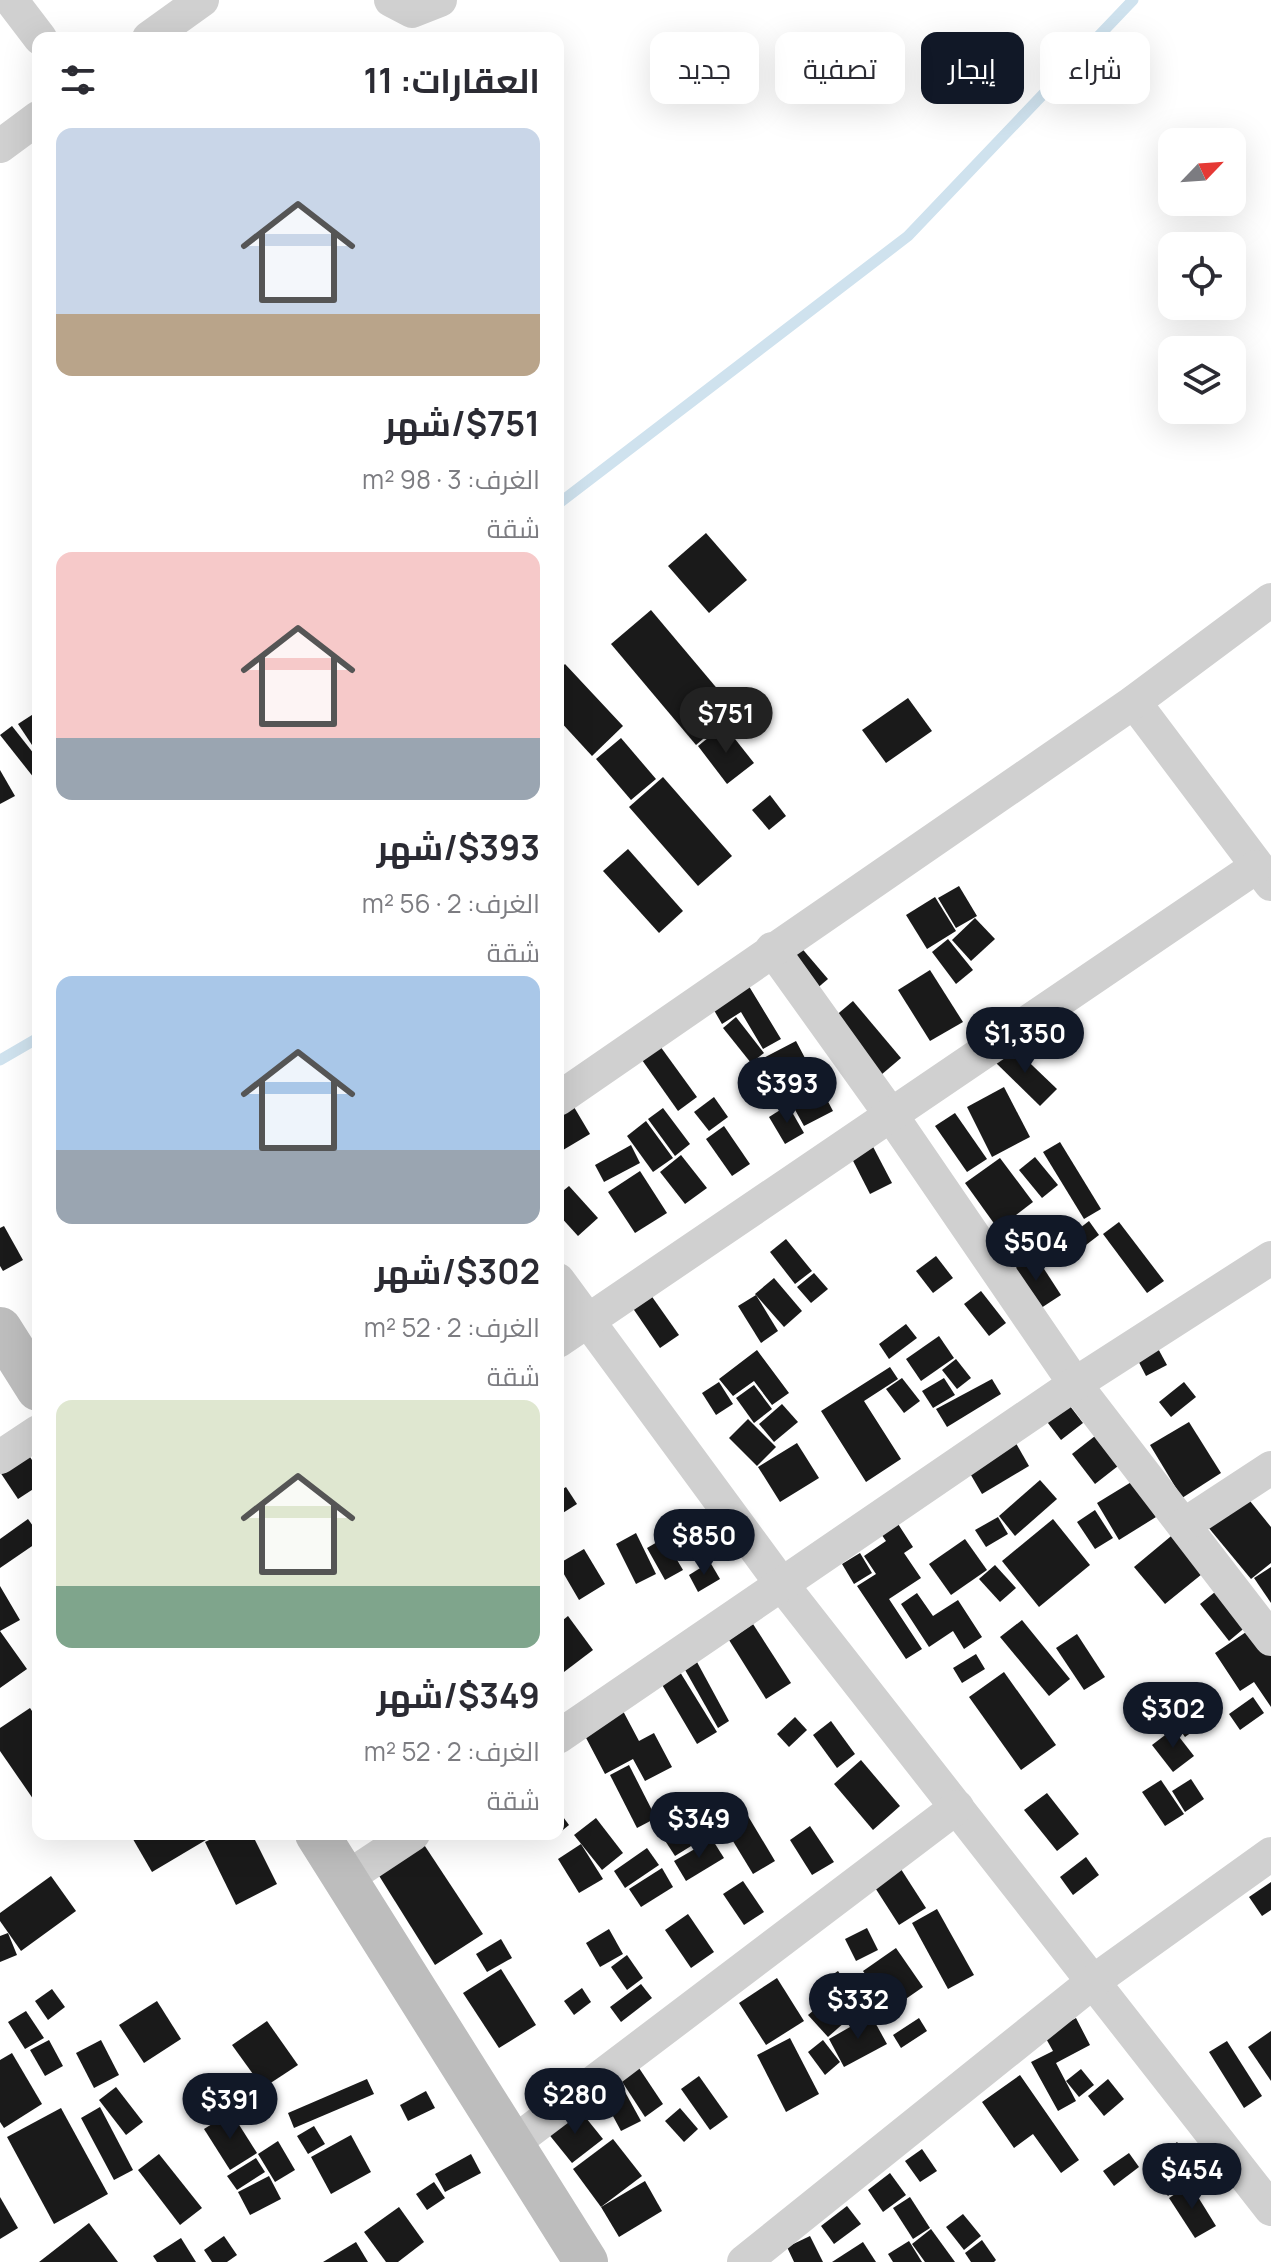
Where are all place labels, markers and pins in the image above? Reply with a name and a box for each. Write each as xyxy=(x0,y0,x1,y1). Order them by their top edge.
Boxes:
pin: $751 xyxy=(679,687,773,755)
pin: $1,350 xyxy=(960,1007,1090,1075)
pin: $393 xyxy=(740,1057,834,1125)
pin: $504 xyxy=(989,1215,1083,1283)
pin: $850 xyxy=(657,1509,751,1577)
pin: $302 xyxy=(1126,1682,1220,1750)
pin: $349 xyxy=(652,1792,746,1860)
pin: $332 xyxy=(811,1973,905,2041)
pin: $280 xyxy=(528,2068,622,2136)
pin: $391 xyxy=(183,2073,277,2141)
pin: $454 xyxy=(1145,2143,1239,2211)

